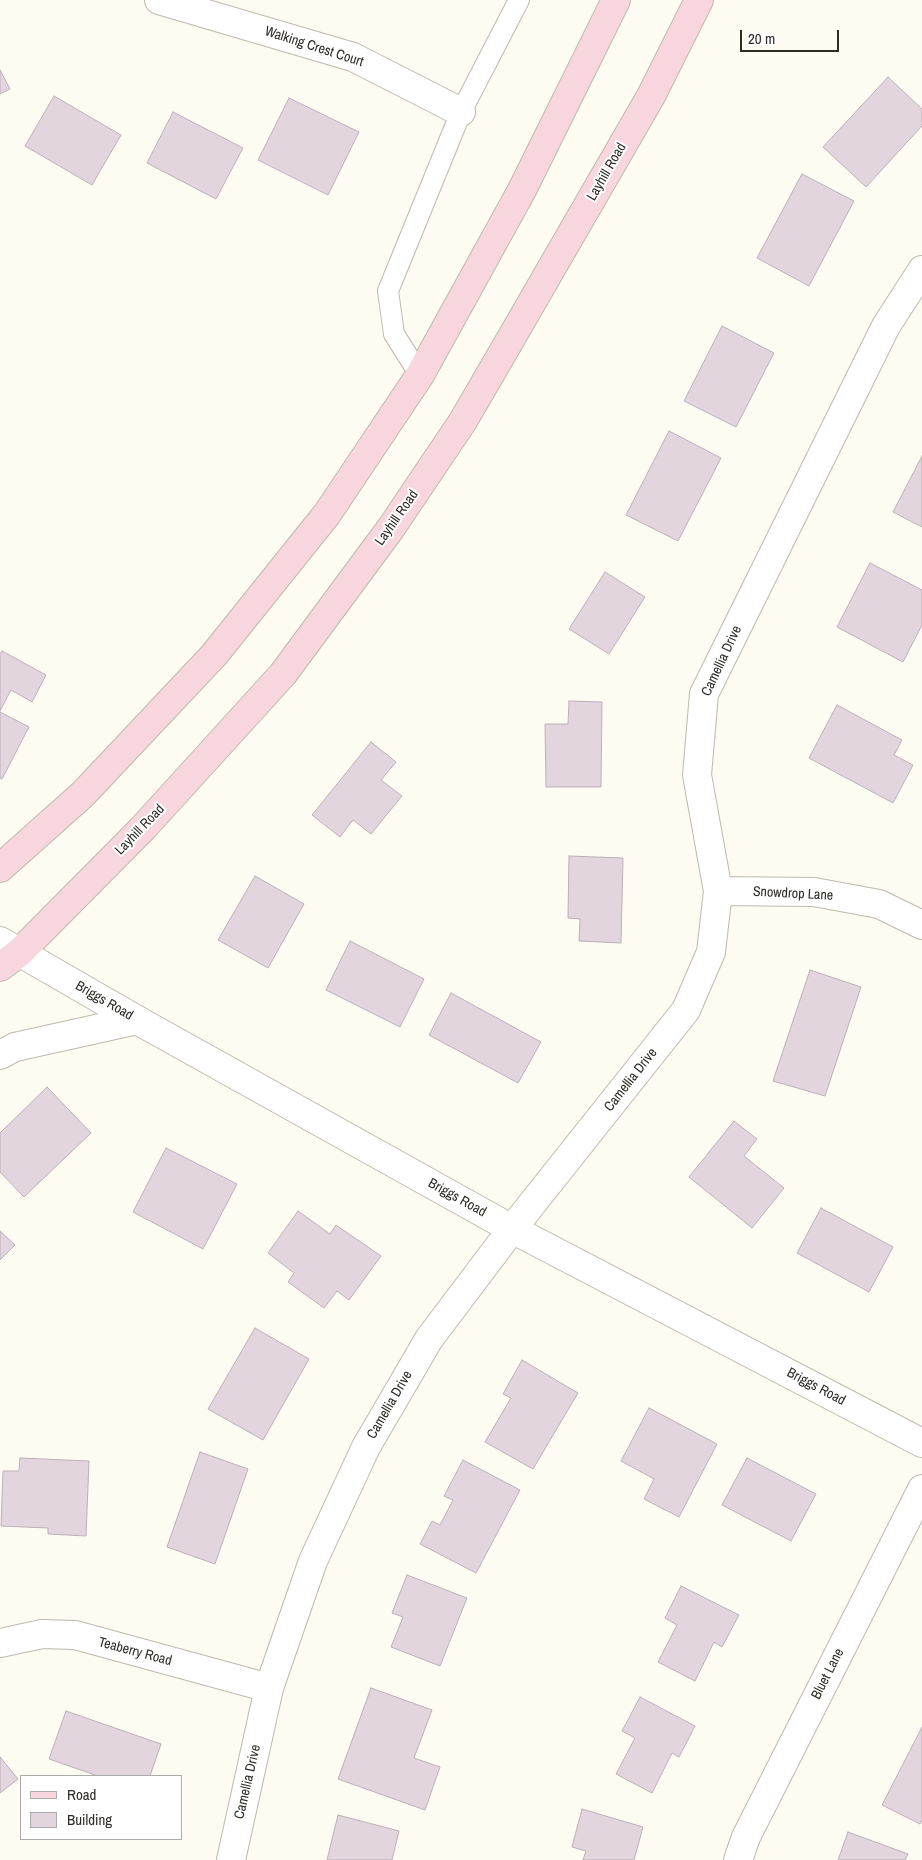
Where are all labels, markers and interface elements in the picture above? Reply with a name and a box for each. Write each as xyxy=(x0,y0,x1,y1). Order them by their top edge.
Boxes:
scale bar xyxy=(742,20,841,52)
street label: Walking Crest Court xyxy=(262,23,366,71)
text: 20 m xyxy=(748,28,775,49)
street label: Layhill Road xyxy=(584,140,630,204)
street label: Layhill Road xyxy=(372,487,422,549)
street label: Camellia Drive xyxy=(698,623,746,699)
street label: Layhill Road xyxy=(112,801,168,859)
street label: Snowdrop Lane xyxy=(752,884,834,904)
street label: Briggs Road xyxy=(72,978,136,1024)
street label: Camellia Drive xyxy=(601,1045,661,1115)
street label: Briggs Road xyxy=(425,1175,489,1221)
street label: Briggs Road xyxy=(784,1365,848,1409)
street label: Camellia Drive xyxy=(364,1368,416,1442)
street label: Teaberry Road xyxy=(96,1634,174,1670)
street label: Bluet Lane xyxy=(808,1646,848,1702)
street label: Camellia Drive xyxy=(231,1743,265,1821)
legend xyxy=(20,1775,182,1840)
text: Road xyxy=(67,1784,96,1805)
text: Building xyxy=(67,1809,112,1830)

